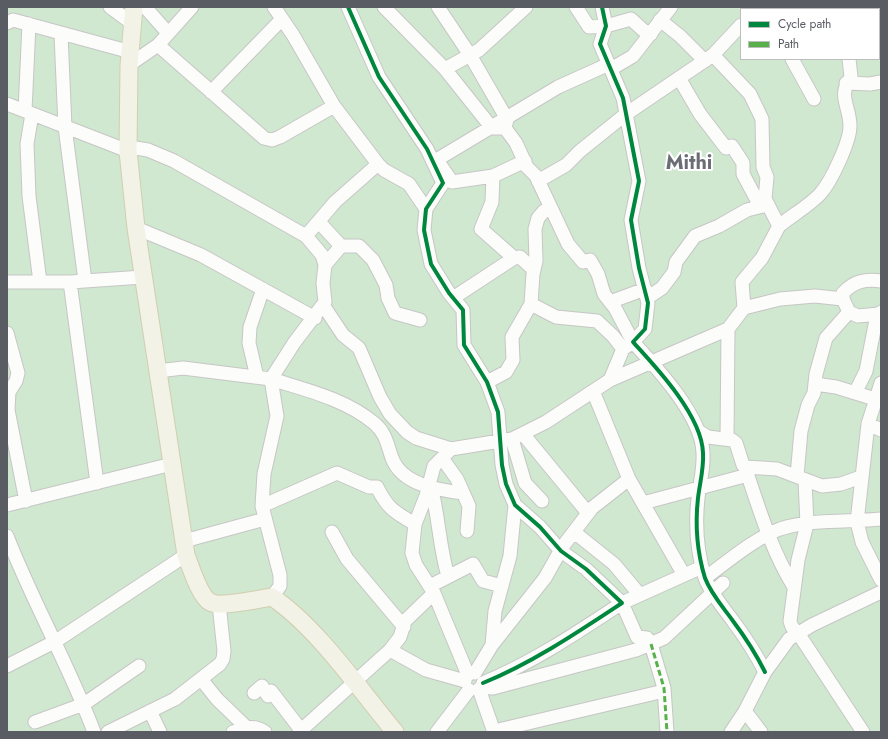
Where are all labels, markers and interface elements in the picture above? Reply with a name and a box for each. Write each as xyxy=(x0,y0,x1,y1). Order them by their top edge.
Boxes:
legend xyxy=(740,8,880,60)
text: Cycle path xyxy=(778,15,831,33)
text: Path xyxy=(778,35,799,53)
district label: Mithi xyxy=(666,152,712,176)

